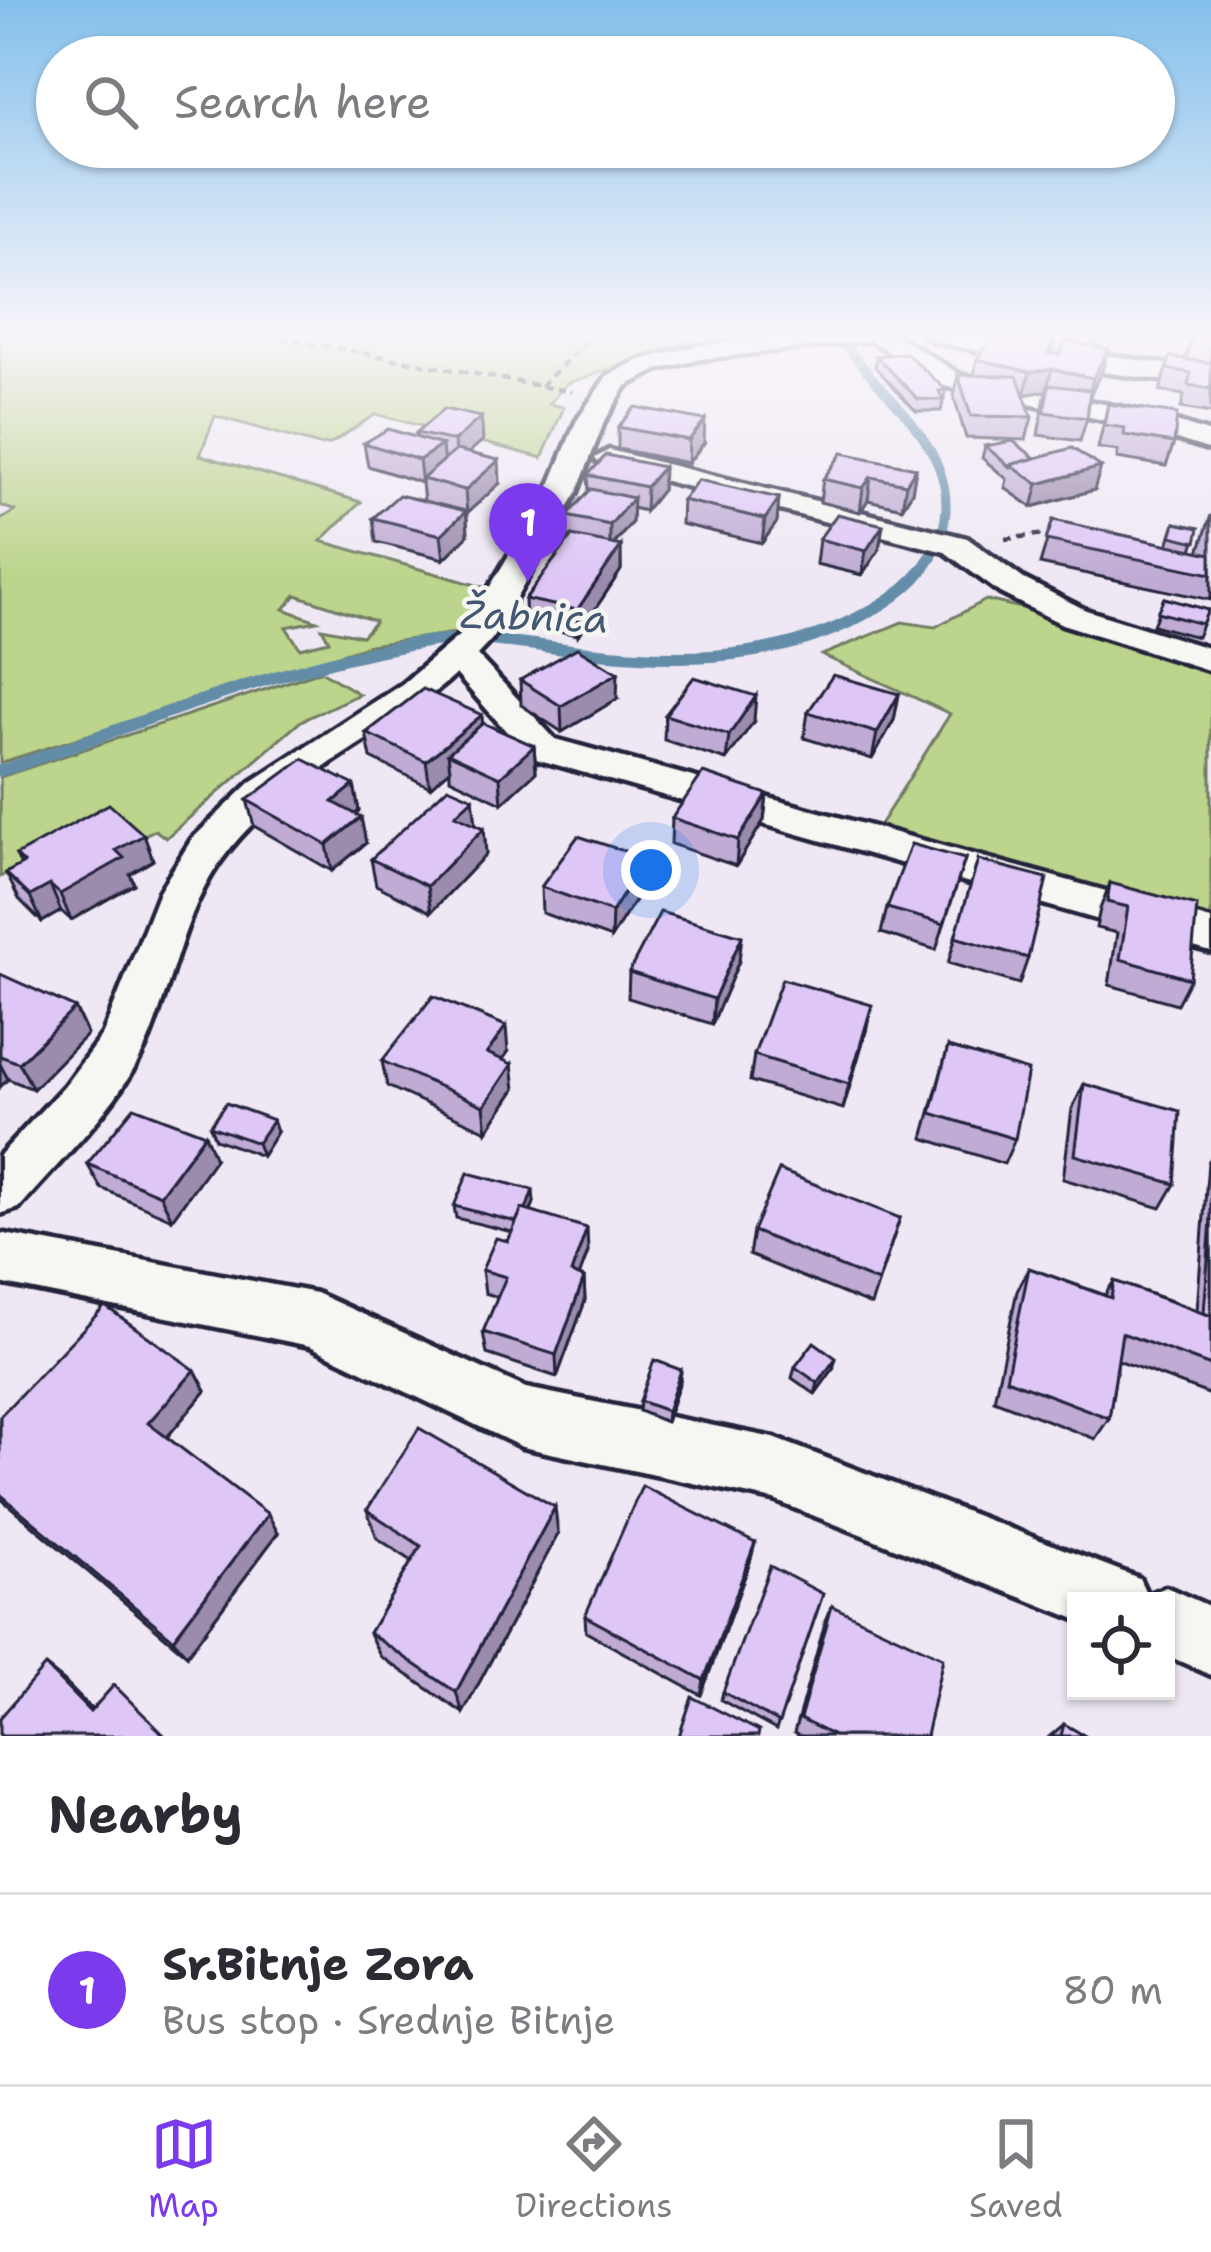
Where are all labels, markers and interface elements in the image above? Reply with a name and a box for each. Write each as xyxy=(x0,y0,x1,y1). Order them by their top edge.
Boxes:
search box xyxy=(36,36,1175,168)
icon: search xyxy=(78,69,144,135)
text: Search here xyxy=(174,72,431,132)
pin: 1 xyxy=(489,483,567,582)
water label: Žabnica xyxy=(459,587,609,645)
your location xyxy=(621,840,681,900)
map controls xyxy=(1067,1592,1175,1700)
button: locate xyxy=(1067,1592,1175,1700)
text: Nearby xyxy=(48,1780,243,1848)
text: Sr.Bitnje Zora xyxy=(162,1934,474,1994)
text: 1 xyxy=(78,1964,96,2016)
text: 80 m xyxy=(1062,1964,1163,2016)
text: Bus stop · Srednje Bitnje xyxy=(162,1994,615,2046)
tab: Map xyxy=(148,2111,219,2228)
tab: Directions xyxy=(515,2111,673,2228)
tab: Saved xyxy=(969,2111,1063,2228)

